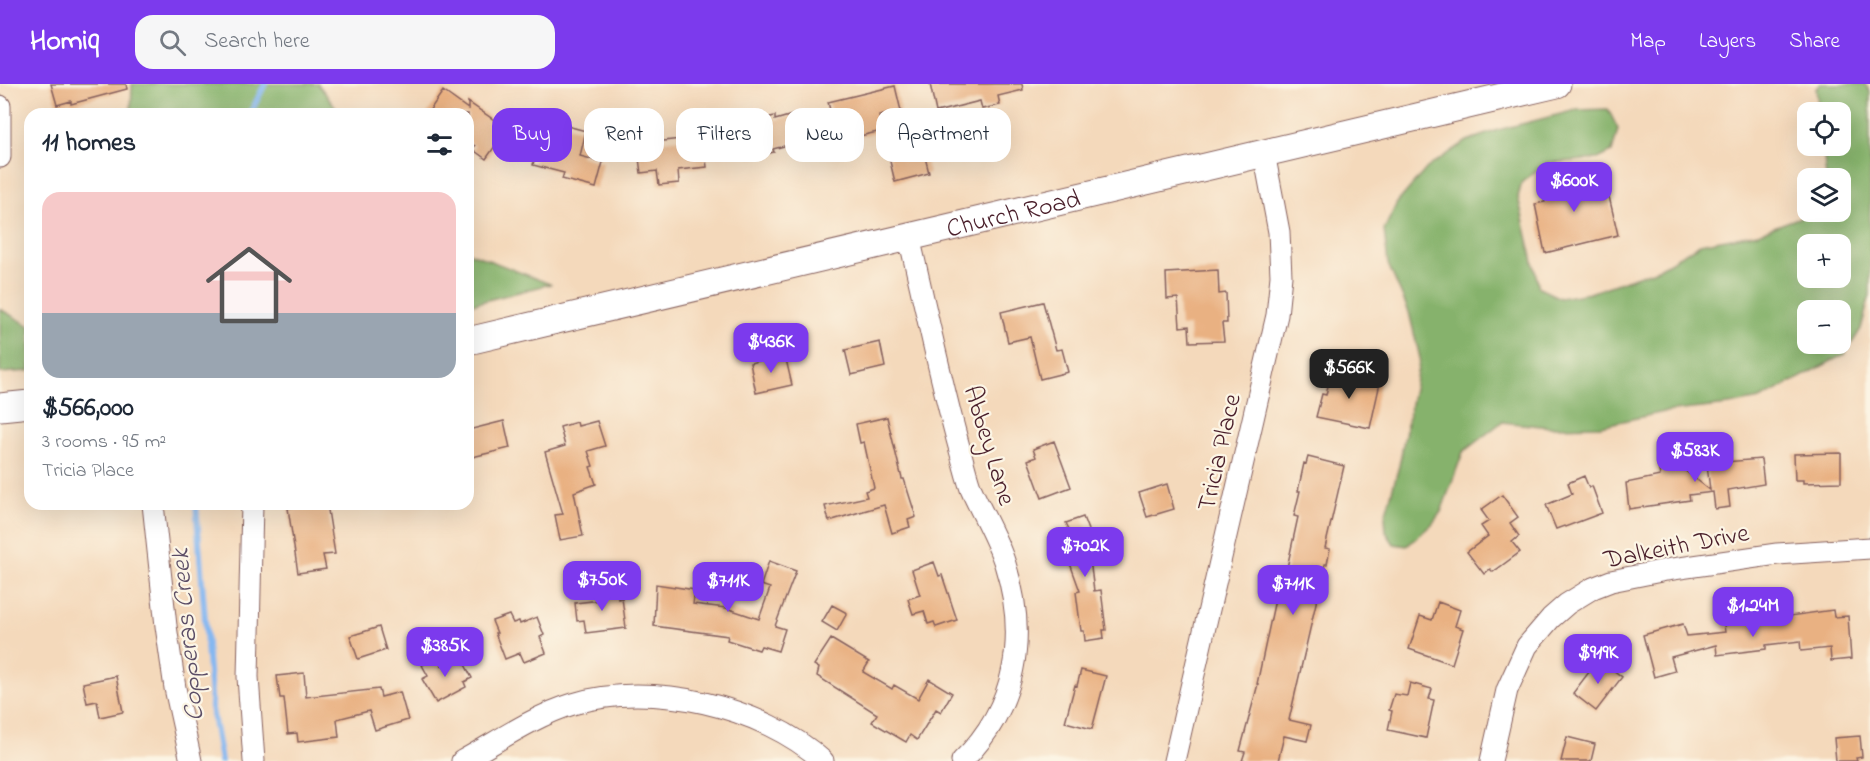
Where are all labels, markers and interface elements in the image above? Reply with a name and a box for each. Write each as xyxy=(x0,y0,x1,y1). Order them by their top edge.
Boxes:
search box xyxy=(135,15,555,69)
text: Homiq xyxy=(30,22,99,63)
icon: search xyxy=(156,26,189,59)
text: Search here xyxy=(204,26,310,58)
text: Map xyxy=(1630,27,1666,57)
text: Layers xyxy=(1699,27,1756,57)
text: Share xyxy=(1789,27,1840,57)
map controls xyxy=(1797,102,1851,354)
button: locate xyxy=(1797,102,1851,156)
chip: Buy xyxy=(492,108,572,162)
chip: Rent xyxy=(584,108,664,162)
chip: Filters xyxy=(676,108,773,162)
chip: New xyxy=(785,108,864,162)
chip: Apartment xyxy=(876,108,1011,162)
text: 11 homes xyxy=(42,125,136,163)
icon: filters xyxy=(423,128,456,161)
pin: $600K xyxy=(1532,162,1616,213)
text: $600K xyxy=(1550,167,1598,196)
button: layers xyxy=(1797,168,1851,222)
street label: Church Road xyxy=(943,181,1085,249)
icon: home xyxy=(195,231,303,339)
button: + xyxy=(1797,234,1851,288)
button: − xyxy=(1797,300,1851,354)
pin: $436K xyxy=(729,323,813,374)
text: $436K xyxy=(747,328,795,357)
pin: $566K xyxy=(1307,349,1391,400)
text: $566K xyxy=(1324,354,1374,383)
street label: Abbey Lane xyxy=(952,381,1024,511)
text: $566,000 xyxy=(42,390,134,428)
street label: Tricia Place xyxy=(1189,390,1253,515)
text: 3 rooms · 95 m² xyxy=(42,428,166,457)
pin: $583K xyxy=(1653,432,1737,483)
text: $583K xyxy=(1671,437,1720,466)
text: Tricia Place xyxy=(42,457,134,486)
street label: Dalkeith Drive xyxy=(1600,515,1753,581)
pin: $702K xyxy=(1043,527,1127,578)
text: $702K xyxy=(1061,532,1109,561)
water label: Copperas Creek xyxy=(161,546,215,723)
pin: $750K xyxy=(560,561,644,612)
pin: $711K xyxy=(686,562,770,613)
pin: $711K xyxy=(1251,565,1335,616)
text: $750K xyxy=(577,566,627,595)
text: $711K xyxy=(707,567,749,596)
text: $711K xyxy=(1272,570,1314,599)
pin: $1.24M xyxy=(1704,587,1802,638)
text: $1.24M xyxy=(1727,592,1779,621)
pin: $385K xyxy=(403,627,487,678)
text: $385K xyxy=(421,632,470,661)
pin: $919K xyxy=(1556,634,1640,685)
text: $919K xyxy=(1578,639,1618,668)

